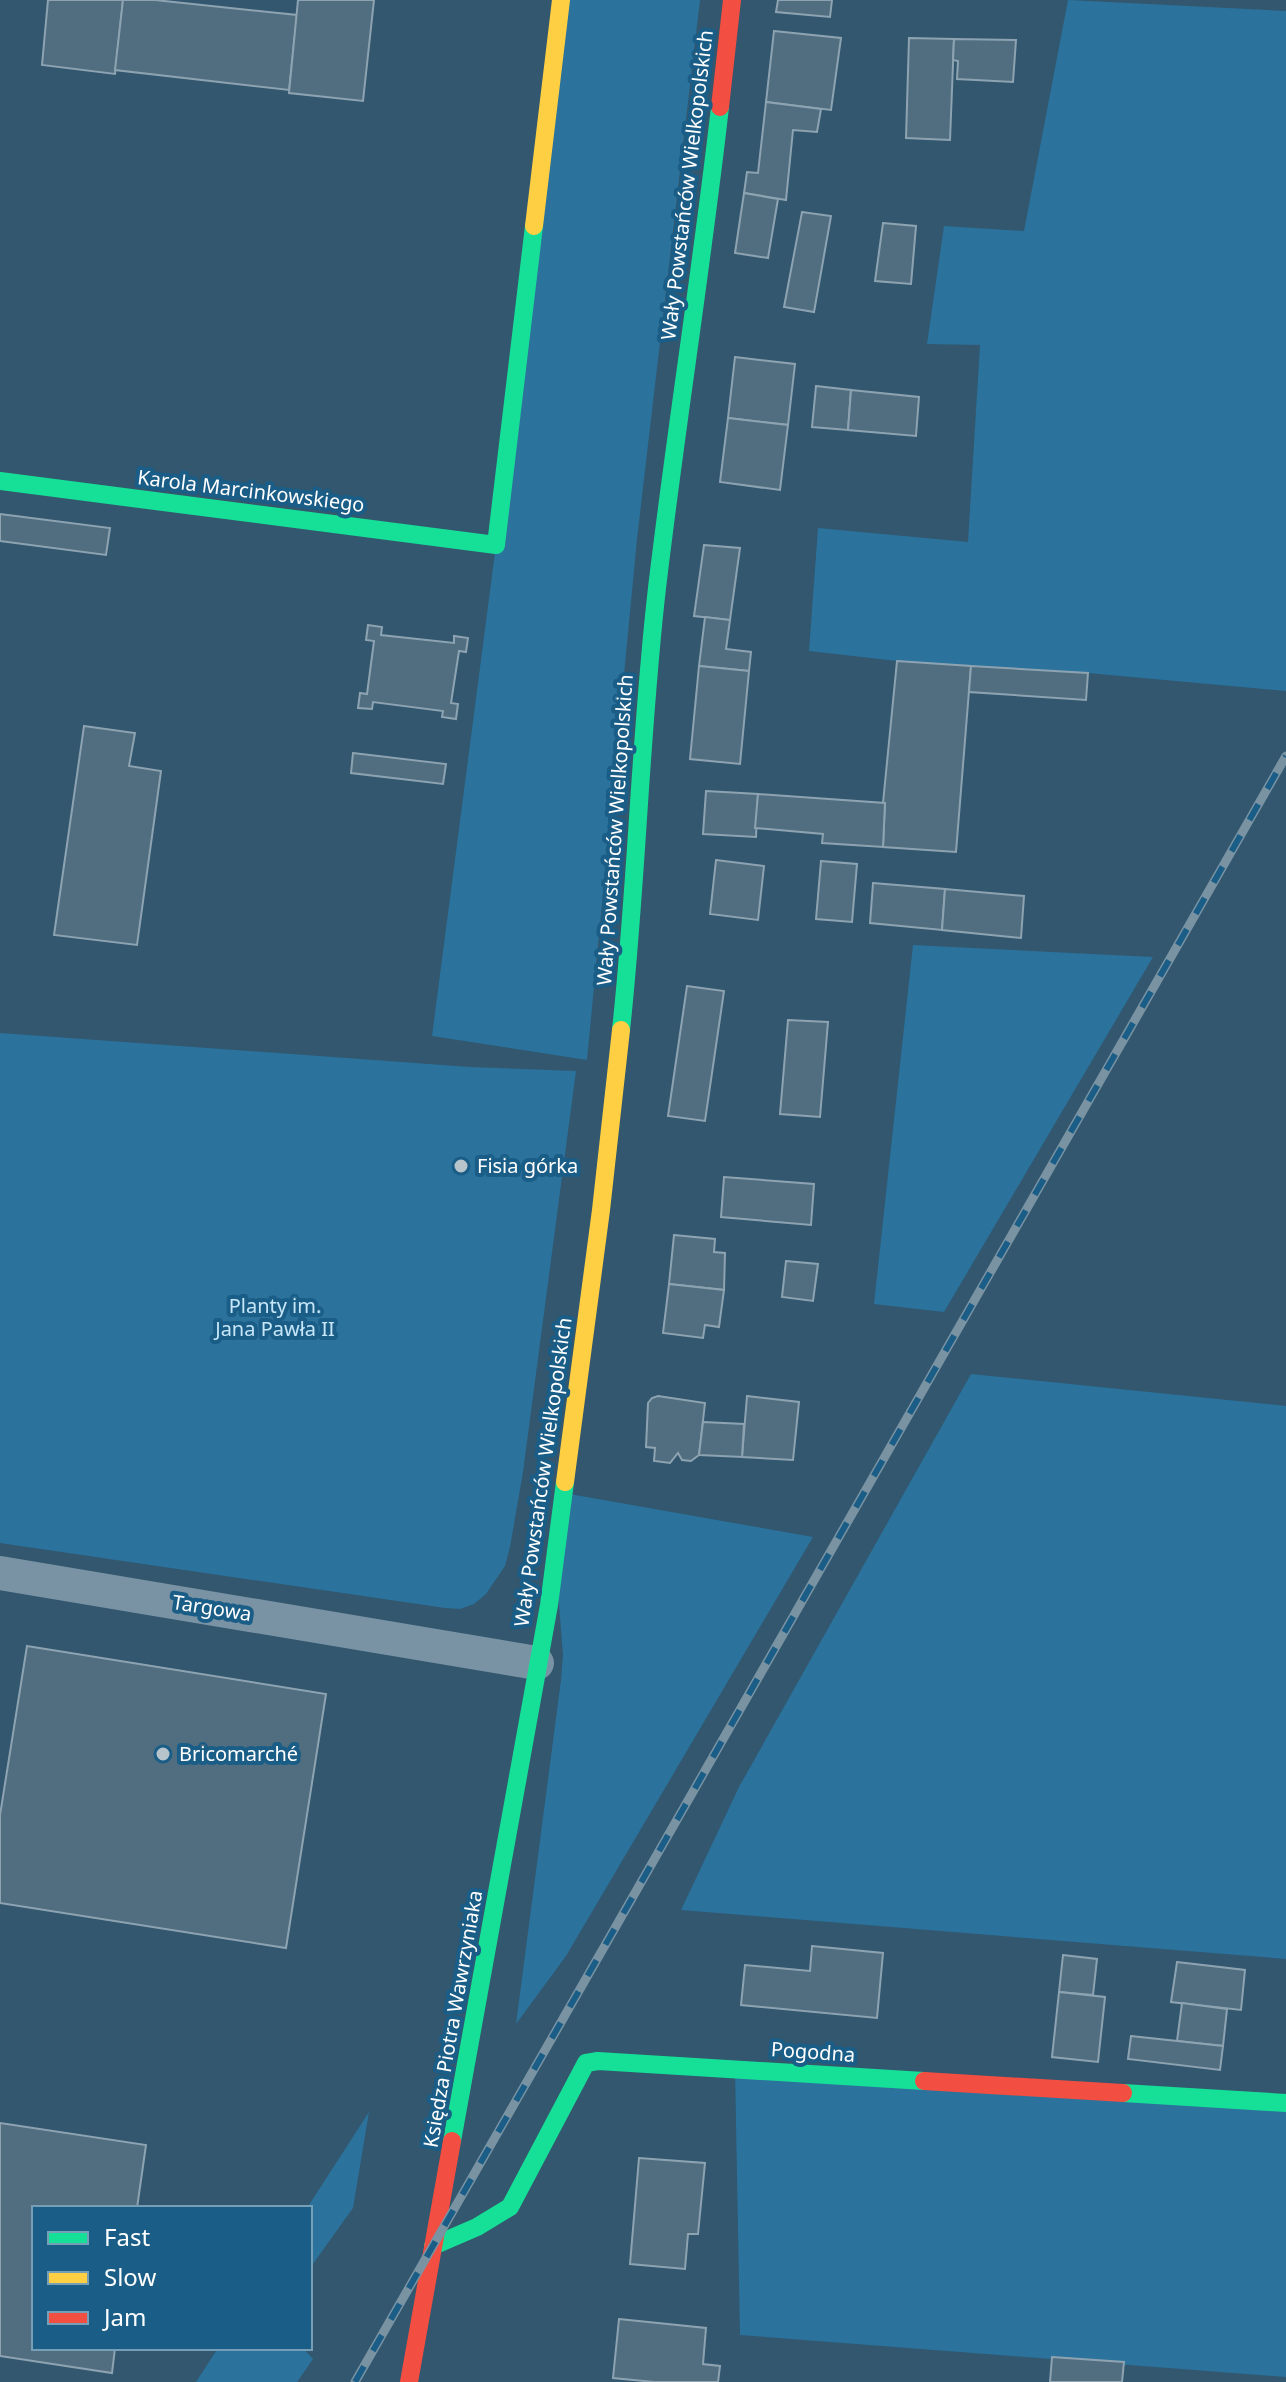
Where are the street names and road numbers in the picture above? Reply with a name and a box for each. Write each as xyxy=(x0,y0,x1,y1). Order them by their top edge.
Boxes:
street label: Wały Powstańców Wielkopolskich xyxy=(654,28,719,341)
street label: Karola Marcinkowskiego xyxy=(136,463,366,518)
street label: Wały Powstańców Wielkopolskich xyxy=(590,673,639,987)
street label: Wały Powstańców Wielkopolskich xyxy=(507,1316,578,1628)
street label: Targowa xyxy=(171,1588,254,1627)
street label: Księdza Piotra Wawrzyniaka xyxy=(417,1888,488,2150)
street label: Pogodna xyxy=(770,2035,856,2068)

